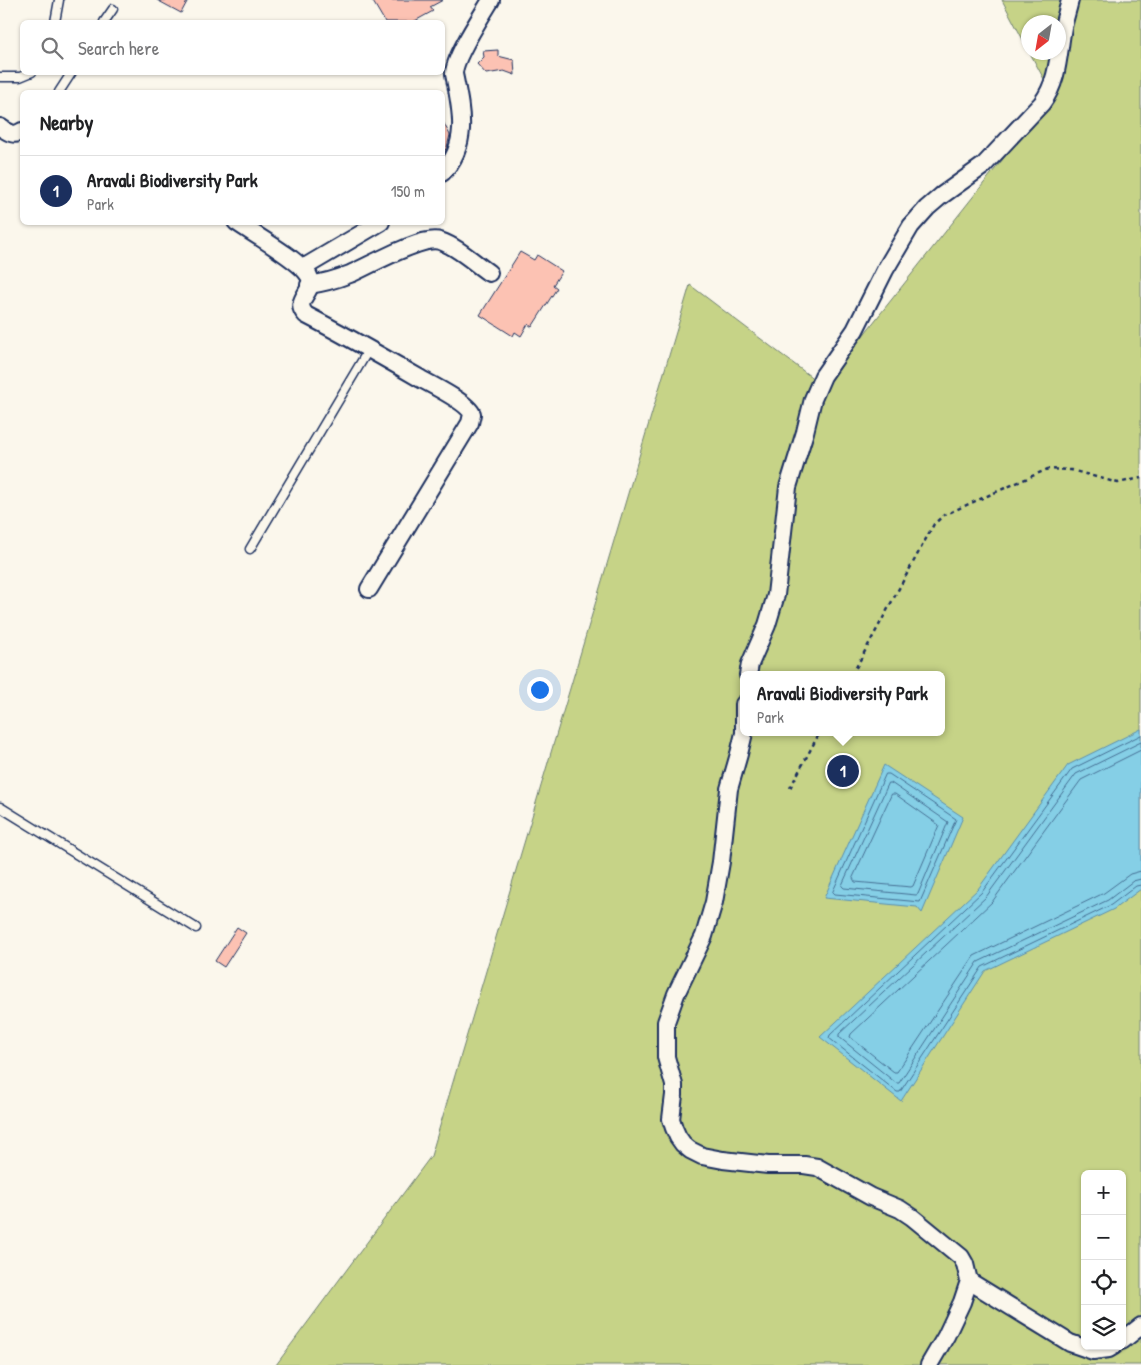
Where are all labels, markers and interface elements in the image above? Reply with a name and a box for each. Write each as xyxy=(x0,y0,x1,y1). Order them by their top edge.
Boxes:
north arrow xyxy=(1021,15,1066,60)
search box xyxy=(20,20,445,75)
icon: search xyxy=(38,34,66,62)
text: Search here xyxy=(78,35,159,61)
text: Nearby xyxy=(40,108,93,137)
text: Aravali Biodiversity Park xyxy=(87,167,258,193)
text: 1 xyxy=(53,180,59,202)
text: 150 m xyxy=(391,180,425,202)
text: Park xyxy=(87,193,114,215)
popup xyxy=(740,671,945,736)
your location xyxy=(527,677,553,703)
text: Aravali Biodiversity Park xyxy=(757,680,928,706)
text: Park xyxy=(757,706,784,728)
pin: 1 xyxy=(827,752,859,790)
map controls xyxy=(1081,1170,1126,1350)
button: + xyxy=(1081,1170,1126,1215)
button: − xyxy=(1081,1215,1126,1260)
button: locate xyxy=(1081,1260,1126,1305)
button: layers xyxy=(1081,1305,1126,1350)

